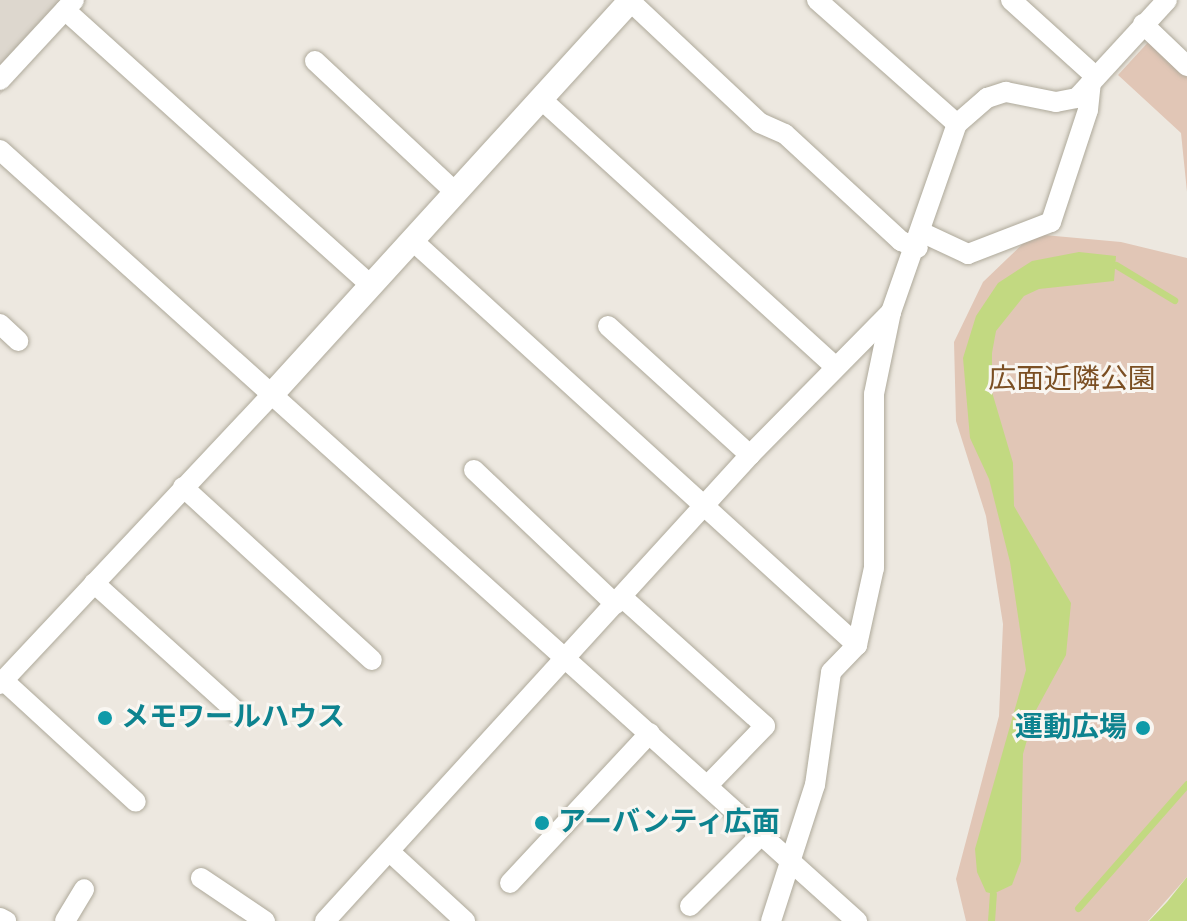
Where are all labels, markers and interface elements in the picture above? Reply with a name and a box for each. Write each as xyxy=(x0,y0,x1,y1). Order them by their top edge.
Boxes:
park label: 広面近隣公園 xyxy=(988,363,1156,397)
place label: メモワールハウス xyxy=(121,701,345,735)
marker: メモワールハウス xyxy=(96,709,114,727)
place label: 運動広場 xyxy=(1015,711,1127,745)
marker: 運動広場 xyxy=(1134,719,1152,737)
place label: アーバンティ広面 xyxy=(558,806,780,840)
marker: アーバンティ広面 xyxy=(533,814,551,832)

